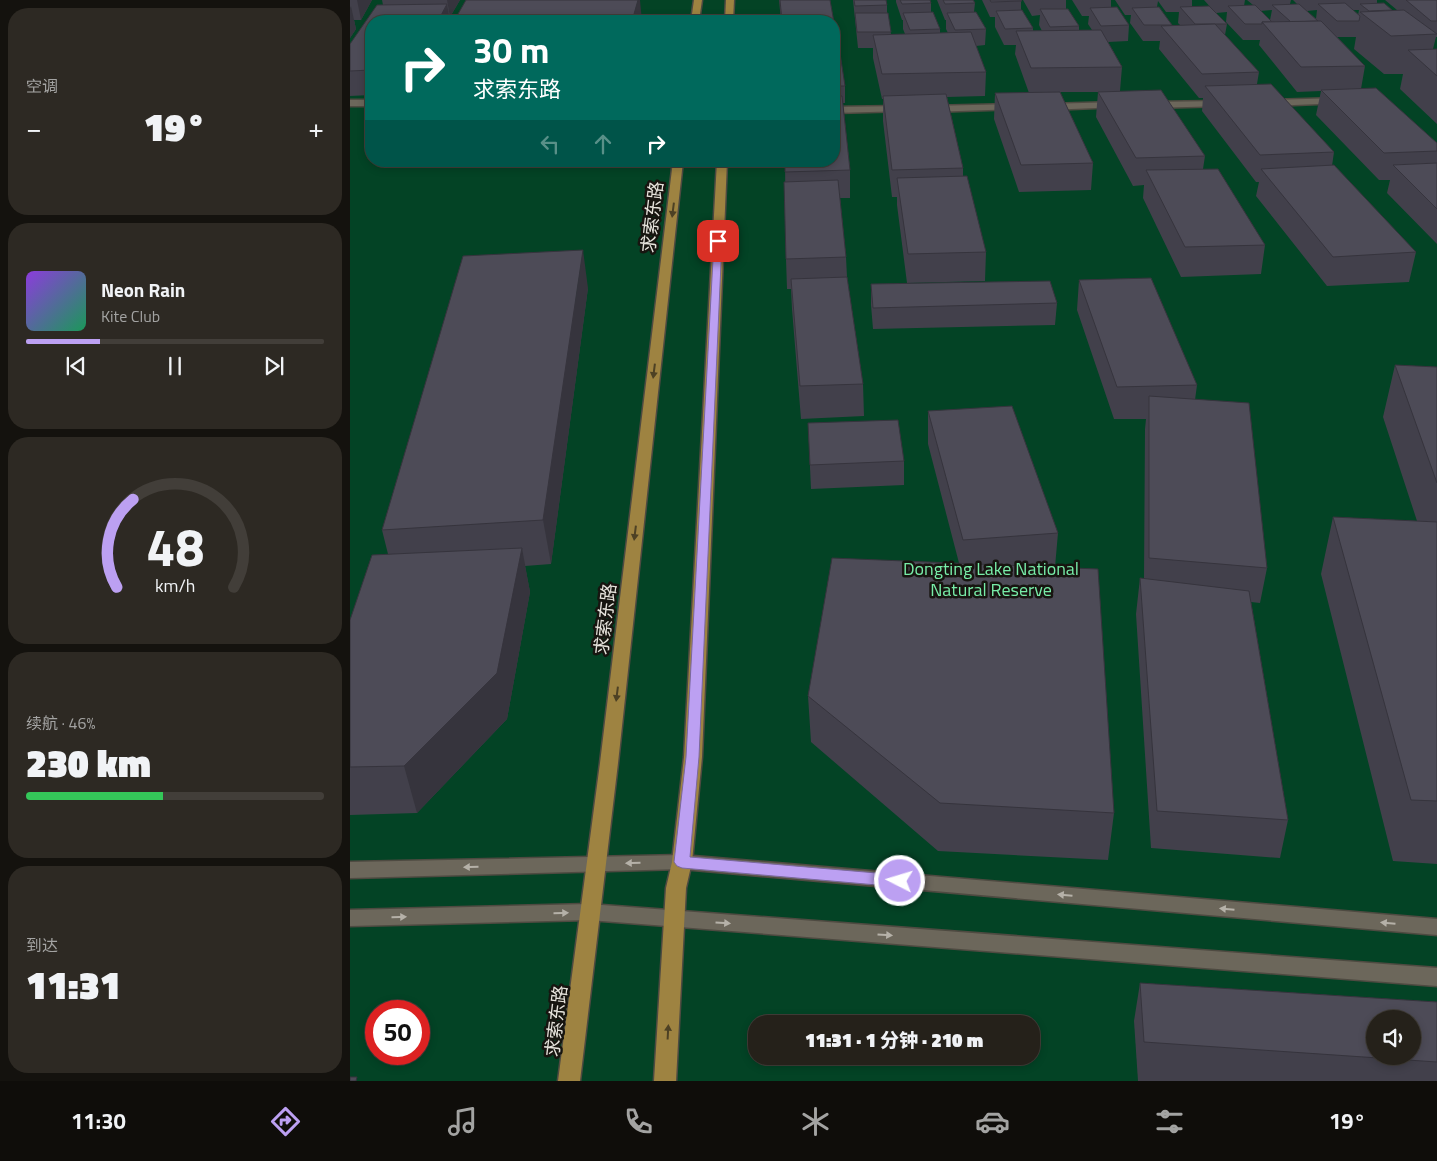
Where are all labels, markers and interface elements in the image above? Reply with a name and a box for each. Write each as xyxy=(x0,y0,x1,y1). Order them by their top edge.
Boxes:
text: 30 m xyxy=(473,23,549,77)
icon: right xyxy=(390,35,455,100)
text: 求索东路 xyxy=(473,72,561,106)
text: 空调 xyxy=(26,74,58,98)
text: 19° xyxy=(144,98,206,156)
text: − xyxy=(26,106,42,149)
text: + xyxy=(308,106,324,149)
icon: left xyxy=(536,130,564,158)
icon: ahead xyxy=(589,130,617,158)
icon: right xyxy=(642,130,670,158)
street label: 求索东路 xyxy=(634,180,670,254)
one-way arrow xyxy=(669,202,677,218)
pin xyxy=(697,220,739,262)
icon: arrive xyxy=(704,227,732,255)
text: Neon Rain xyxy=(101,275,185,304)
text: Kite Club xyxy=(101,304,160,328)
icon: previous xyxy=(62,352,90,380)
icon: pause xyxy=(161,352,189,380)
icon: next xyxy=(260,352,288,380)
one-way arrow xyxy=(650,363,658,379)
text: 48 xyxy=(146,507,204,586)
one-way arrow xyxy=(631,525,639,541)
park label: Dongting Lake National Natural Reserve xyxy=(903,555,1079,603)
text: km/h xyxy=(155,572,195,599)
street label: 求索东路 xyxy=(587,582,623,656)
one-way arrow xyxy=(613,686,621,702)
text: 续航 · 46% xyxy=(26,711,95,735)
text: 230 km xyxy=(26,734,151,792)
position arrow xyxy=(873,854,925,906)
one-way arrow xyxy=(625,860,641,868)
one-way arrow xyxy=(462,863,478,871)
one-way arrow xyxy=(1056,891,1072,899)
one-way arrow xyxy=(1218,905,1234,913)
one-way arrow xyxy=(553,909,569,917)
one-way arrow xyxy=(391,913,407,921)
one-way arrow xyxy=(716,919,732,927)
one-way arrow xyxy=(1380,919,1396,927)
one-way arrow xyxy=(878,931,894,939)
text: 到达 xyxy=(26,933,58,957)
text: 11:31 xyxy=(26,956,121,1014)
street label: 求索东路 xyxy=(538,984,574,1058)
speed limit sign: 50 xyxy=(365,1000,430,1065)
map controls xyxy=(1366,1010,1421,1065)
button: sound xyxy=(1366,1010,1421,1065)
one-way arrow xyxy=(664,1024,672,1040)
text: 11:31 · 1 分钟 · 210 m xyxy=(805,1025,983,1054)
text: 11:30 xyxy=(71,1104,126,1138)
icon: directions xyxy=(268,1104,303,1139)
icon: music xyxy=(445,1104,480,1139)
icon: phone xyxy=(621,1104,656,1139)
icon: climate xyxy=(798,1104,833,1139)
icon: car xyxy=(975,1104,1010,1139)
icon: filters xyxy=(1152,1104,1187,1139)
text: 19° xyxy=(1329,1104,1366,1138)

